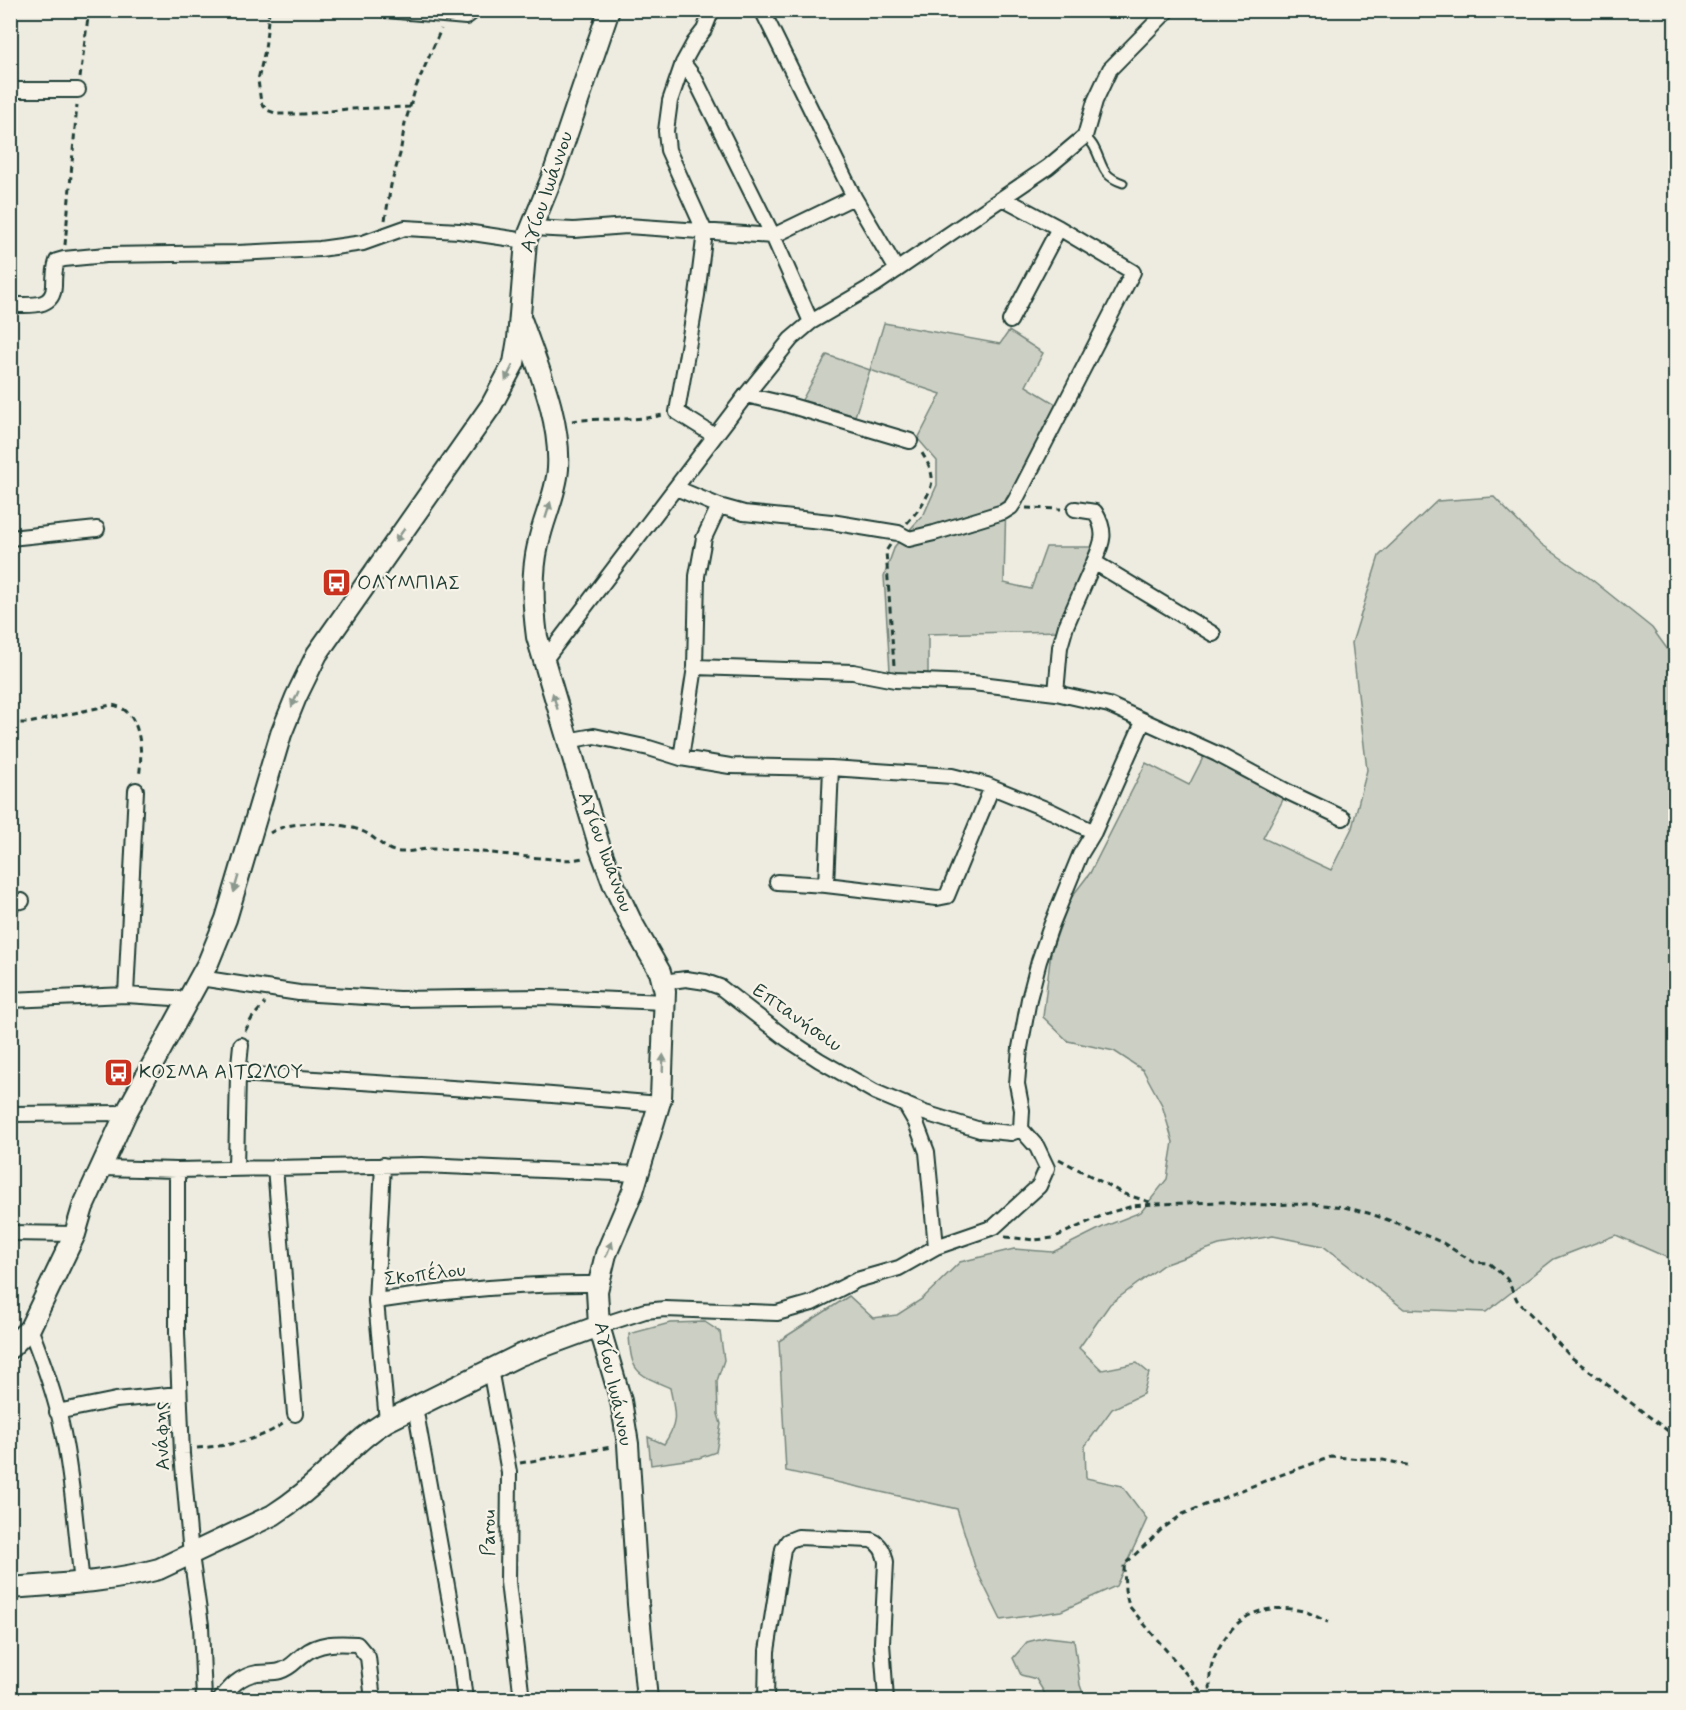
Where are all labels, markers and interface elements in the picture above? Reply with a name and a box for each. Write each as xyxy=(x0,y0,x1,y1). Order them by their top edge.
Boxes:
street label: Αγίου Ιωάννου xyxy=(514,128,580,256)
one-way arrow xyxy=(504,365,513,382)
one-way arrow xyxy=(544,501,553,519)
one-way arrow xyxy=(394,527,406,543)
bus stop icon: ΟΛΥΜΠΙΑΣ xyxy=(320,567,352,599)
place label: ΟΛΥΜΠΙΑΣ xyxy=(357,570,460,597)
one-way arrow xyxy=(290,690,300,708)
one-way arrow xyxy=(550,691,559,709)
street label: Αγίου Ιωάννου xyxy=(571,788,639,916)
one-way arrow xyxy=(231,876,240,894)
street label: Επτανήσοιυ xyxy=(747,977,847,1059)
one-way arrow xyxy=(658,1053,667,1072)
bus stop icon: ΚΟΣΜΑ ΑΙΤΩΛΟΥ xyxy=(102,1056,134,1088)
place label: ΚΟΣΜΑ ΑΙΤΩΛΟΥ xyxy=(139,1059,303,1086)
one-way arrow xyxy=(604,1239,614,1257)
street label: Σκοπέλου xyxy=(383,1257,467,1293)
street label: Αγίου Ιωάννου xyxy=(587,1319,639,1449)
street label: Ανάφης xyxy=(147,1401,177,1471)
street label: Parou xyxy=(475,1509,503,1557)

